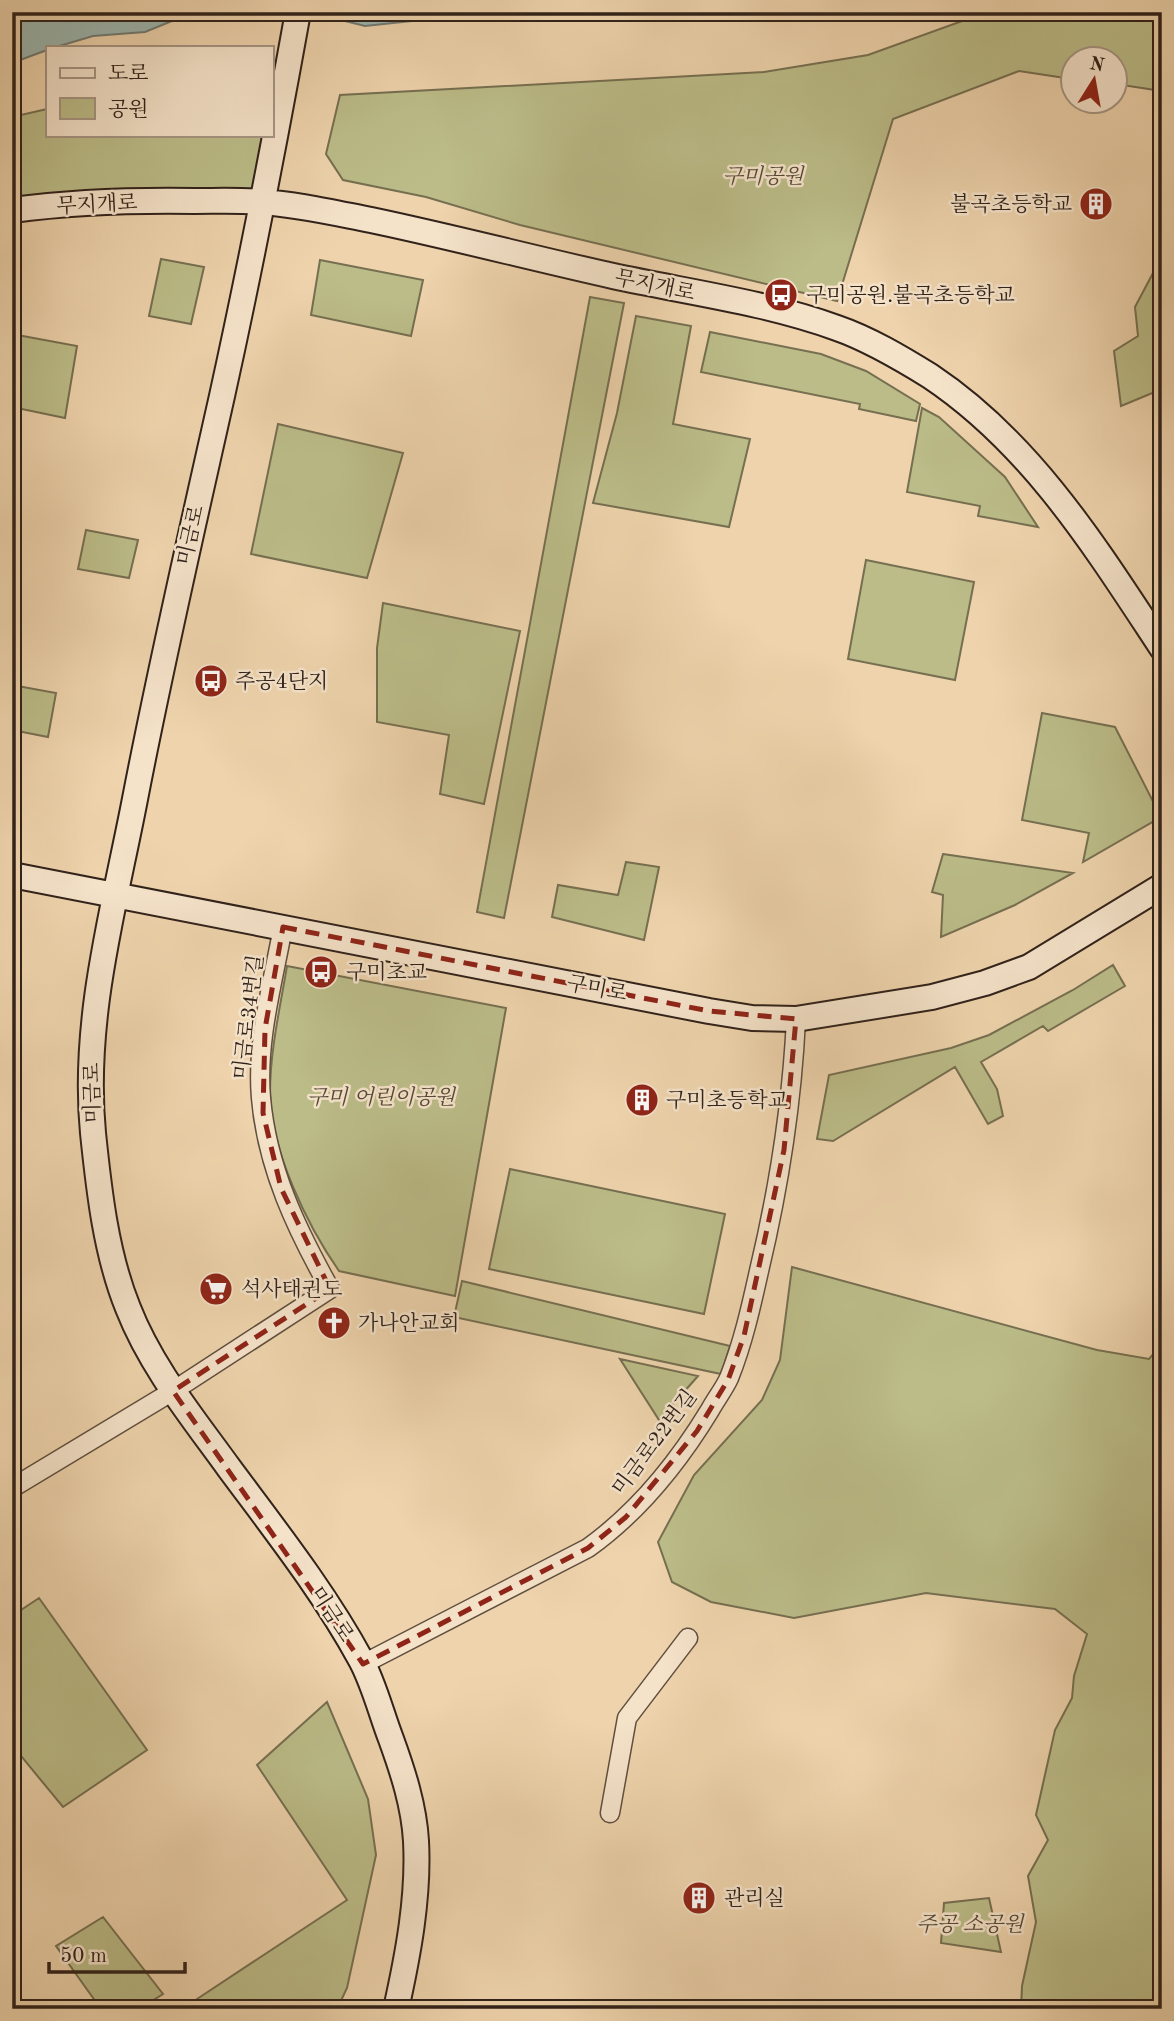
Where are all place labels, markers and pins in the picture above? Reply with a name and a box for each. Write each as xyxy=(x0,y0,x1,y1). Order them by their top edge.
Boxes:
building icon: 불곡초등학교 xyxy=(1077,185,1115,223)
place label: 불곡초등학교 xyxy=(950,192,1072,216)
bus stop icon: 구미공원.불곡초등학교 xyxy=(762,276,800,314)
place label: 구미공원.불곡초등학교 xyxy=(806,283,1015,307)
bus stop icon: 주공4단지 xyxy=(192,662,230,700)
place label: 주공4단지 xyxy=(235,670,328,693)
bus stop icon: 구미초교 xyxy=(302,953,340,991)
place label: 구미초교 xyxy=(346,961,427,984)
building icon: 구미초등학교 xyxy=(623,1081,661,1119)
place label: 구미초등학교 xyxy=(666,1089,788,1112)
supermarket icon: 석사태권도 xyxy=(197,1270,235,1308)
place label: 석사태권도 xyxy=(241,1278,342,1301)
church icon: 가나안교회 xyxy=(315,1304,353,1342)
place label: 가나안교회 xyxy=(358,1312,459,1335)
building icon: 관리실 xyxy=(680,1879,718,1917)
place label: 관리실 xyxy=(724,1887,785,1910)

